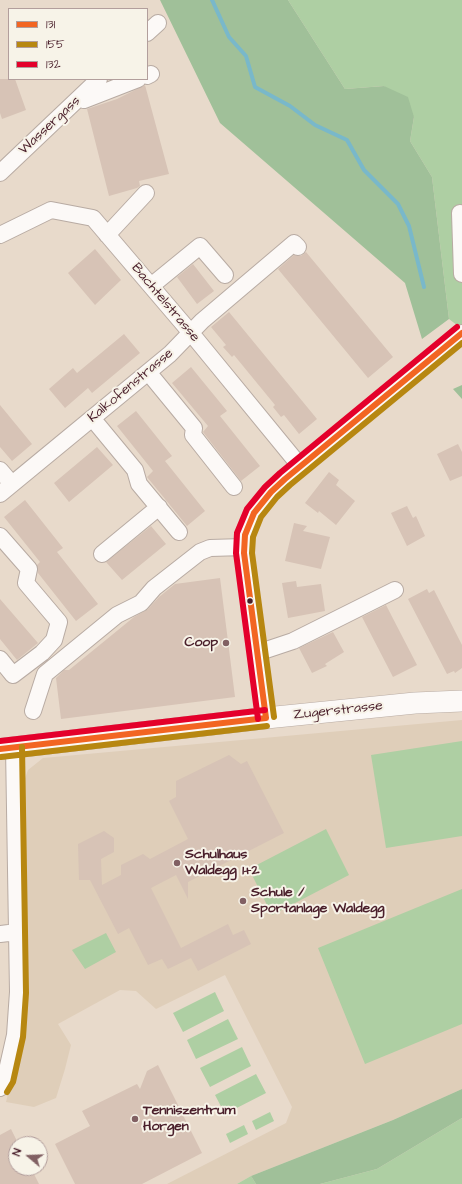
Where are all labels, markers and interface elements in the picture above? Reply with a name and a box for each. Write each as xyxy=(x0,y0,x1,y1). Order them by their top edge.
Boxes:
legend xyxy=(8,8,148,80)
text: 131 xyxy=(46,16,55,33)
text: 155 xyxy=(46,36,65,53)
text: 132 xyxy=(46,56,61,73)
street label: Wassergass xyxy=(16,93,84,159)
street label: Bachtelstrasse xyxy=(127,260,203,346)
street label: Kalkofenstrasse xyxy=(85,345,177,427)
unlabelled marker xyxy=(245,596,255,606)
place label: Coop xyxy=(185,635,218,651)
marker: Coop xyxy=(221,638,231,648)
street label: Zugerstrasse xyxy=(292,698,384,724)
place label: Schulhaus Waldegg 1+2 xyxy=(185,847,259,880)
marker: Schulhaus Waldegg 1+2 xyxy=(172,858,182,868)
place label: Schule / Sportanlage Waldegg xyxy=(251,885,385,918)
marker: Schule / Sportanlage Waldegg xyxy=(238,896,248,906)
place label: Tenniszentrum Horgen xyxy=(143,1103,235,1136)
marker: Tenniszentrum Horgen xyxy=(130,1114,140,1124)
north arrow xyxy=(8,1136,48,1176)
text: N xyxy=(9,1147,25,1158)

